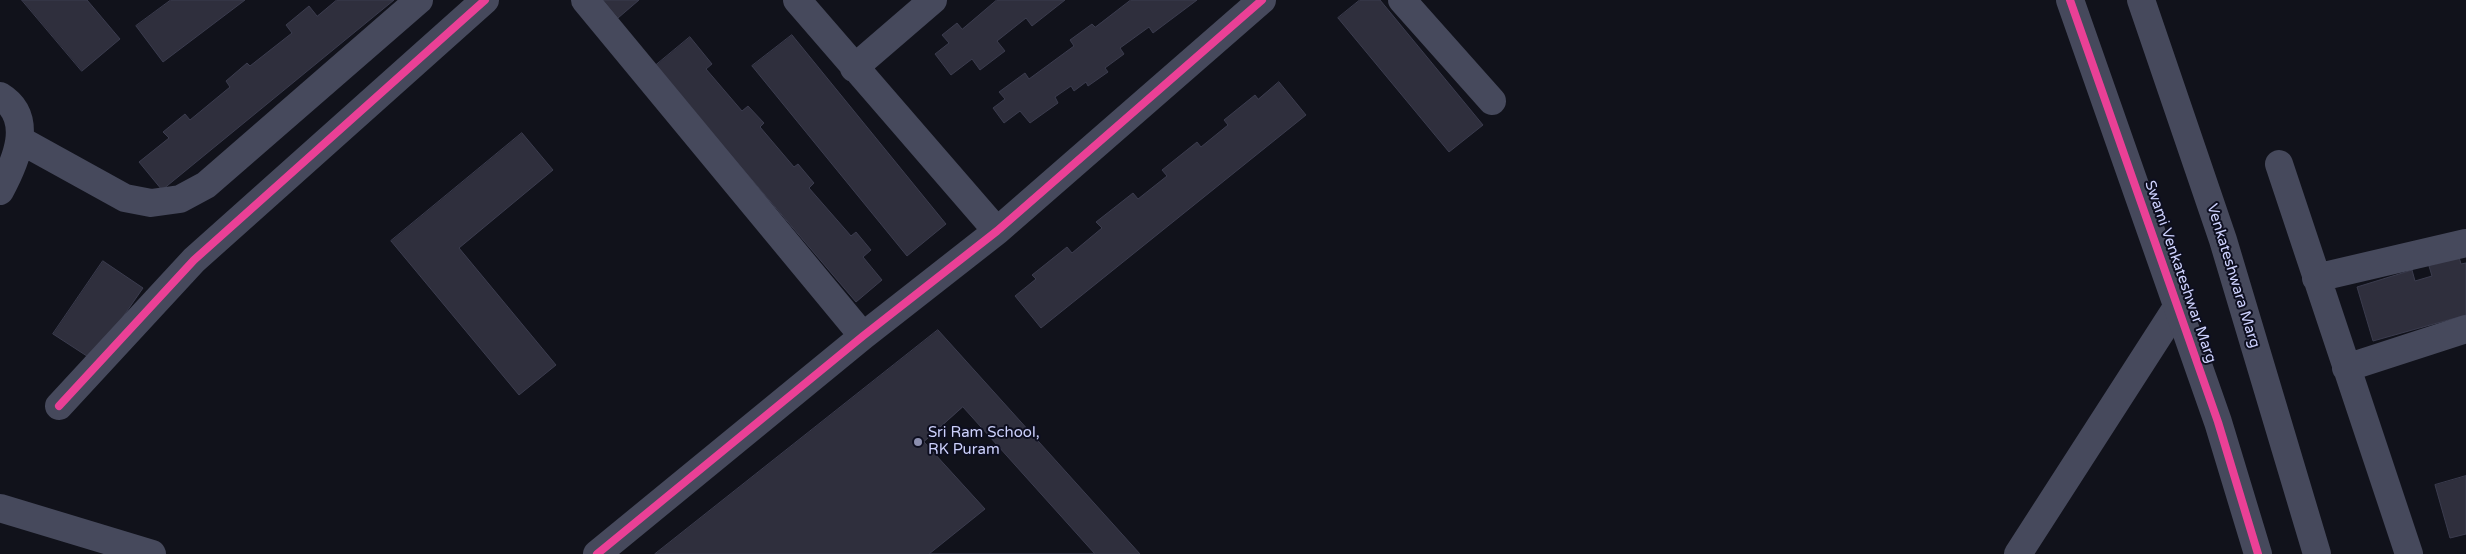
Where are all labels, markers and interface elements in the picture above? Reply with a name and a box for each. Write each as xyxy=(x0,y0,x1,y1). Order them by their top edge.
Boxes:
street label: Swami Venkateshwar Marg xyxy=(2140,178,2220,366)
street label: Venkateshwara Marg xyxy=(2202,202,2264,350)
place label: Sri Ram School, RK Puram xyxy=(928,424,1040,459)
marker: Sri Ram School, RK Puram xyxy=(912,436,924,448)

